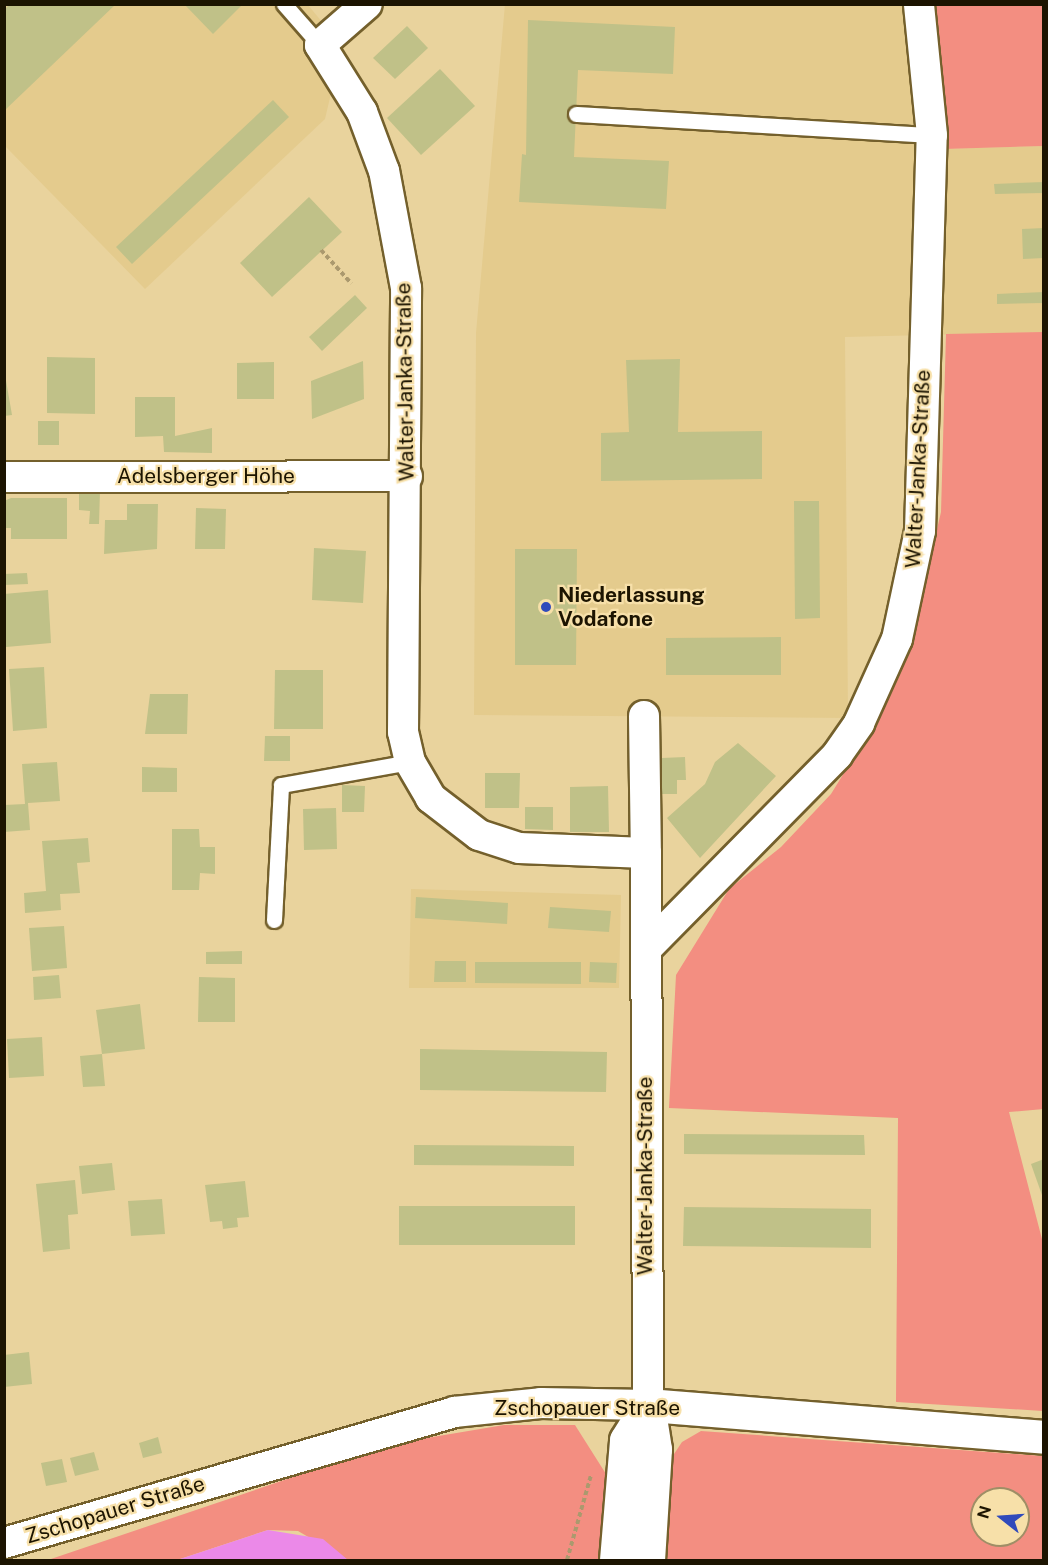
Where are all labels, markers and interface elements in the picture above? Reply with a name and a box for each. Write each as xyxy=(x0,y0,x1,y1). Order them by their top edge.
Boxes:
street label: Walter-Janka-Straße xyxy=(391,283,419,481)
street label: Walter-Janka-Straße xyxy=(900,369,936,569)
street label: Adelsberger Höhe xyxy=(117,463,295,489)
place label: Niederlassung Vodafone xyxy=(558,582,705,632)
marker: Niederlassung Vodafone xyxy=(539,600,553,614)
street label: Walter-Janka-Straße xyxy=(632,1077,658,1275)
street label: Zschopauer Straße xyxy=(494,1395,680,1421)
street label: Zschopauer Straße xyxy=(22,1471,208,1549)
north arrow xyxy=(970,1487,1030,1547)
text: N xyxy=(973,1503,995,1521)

